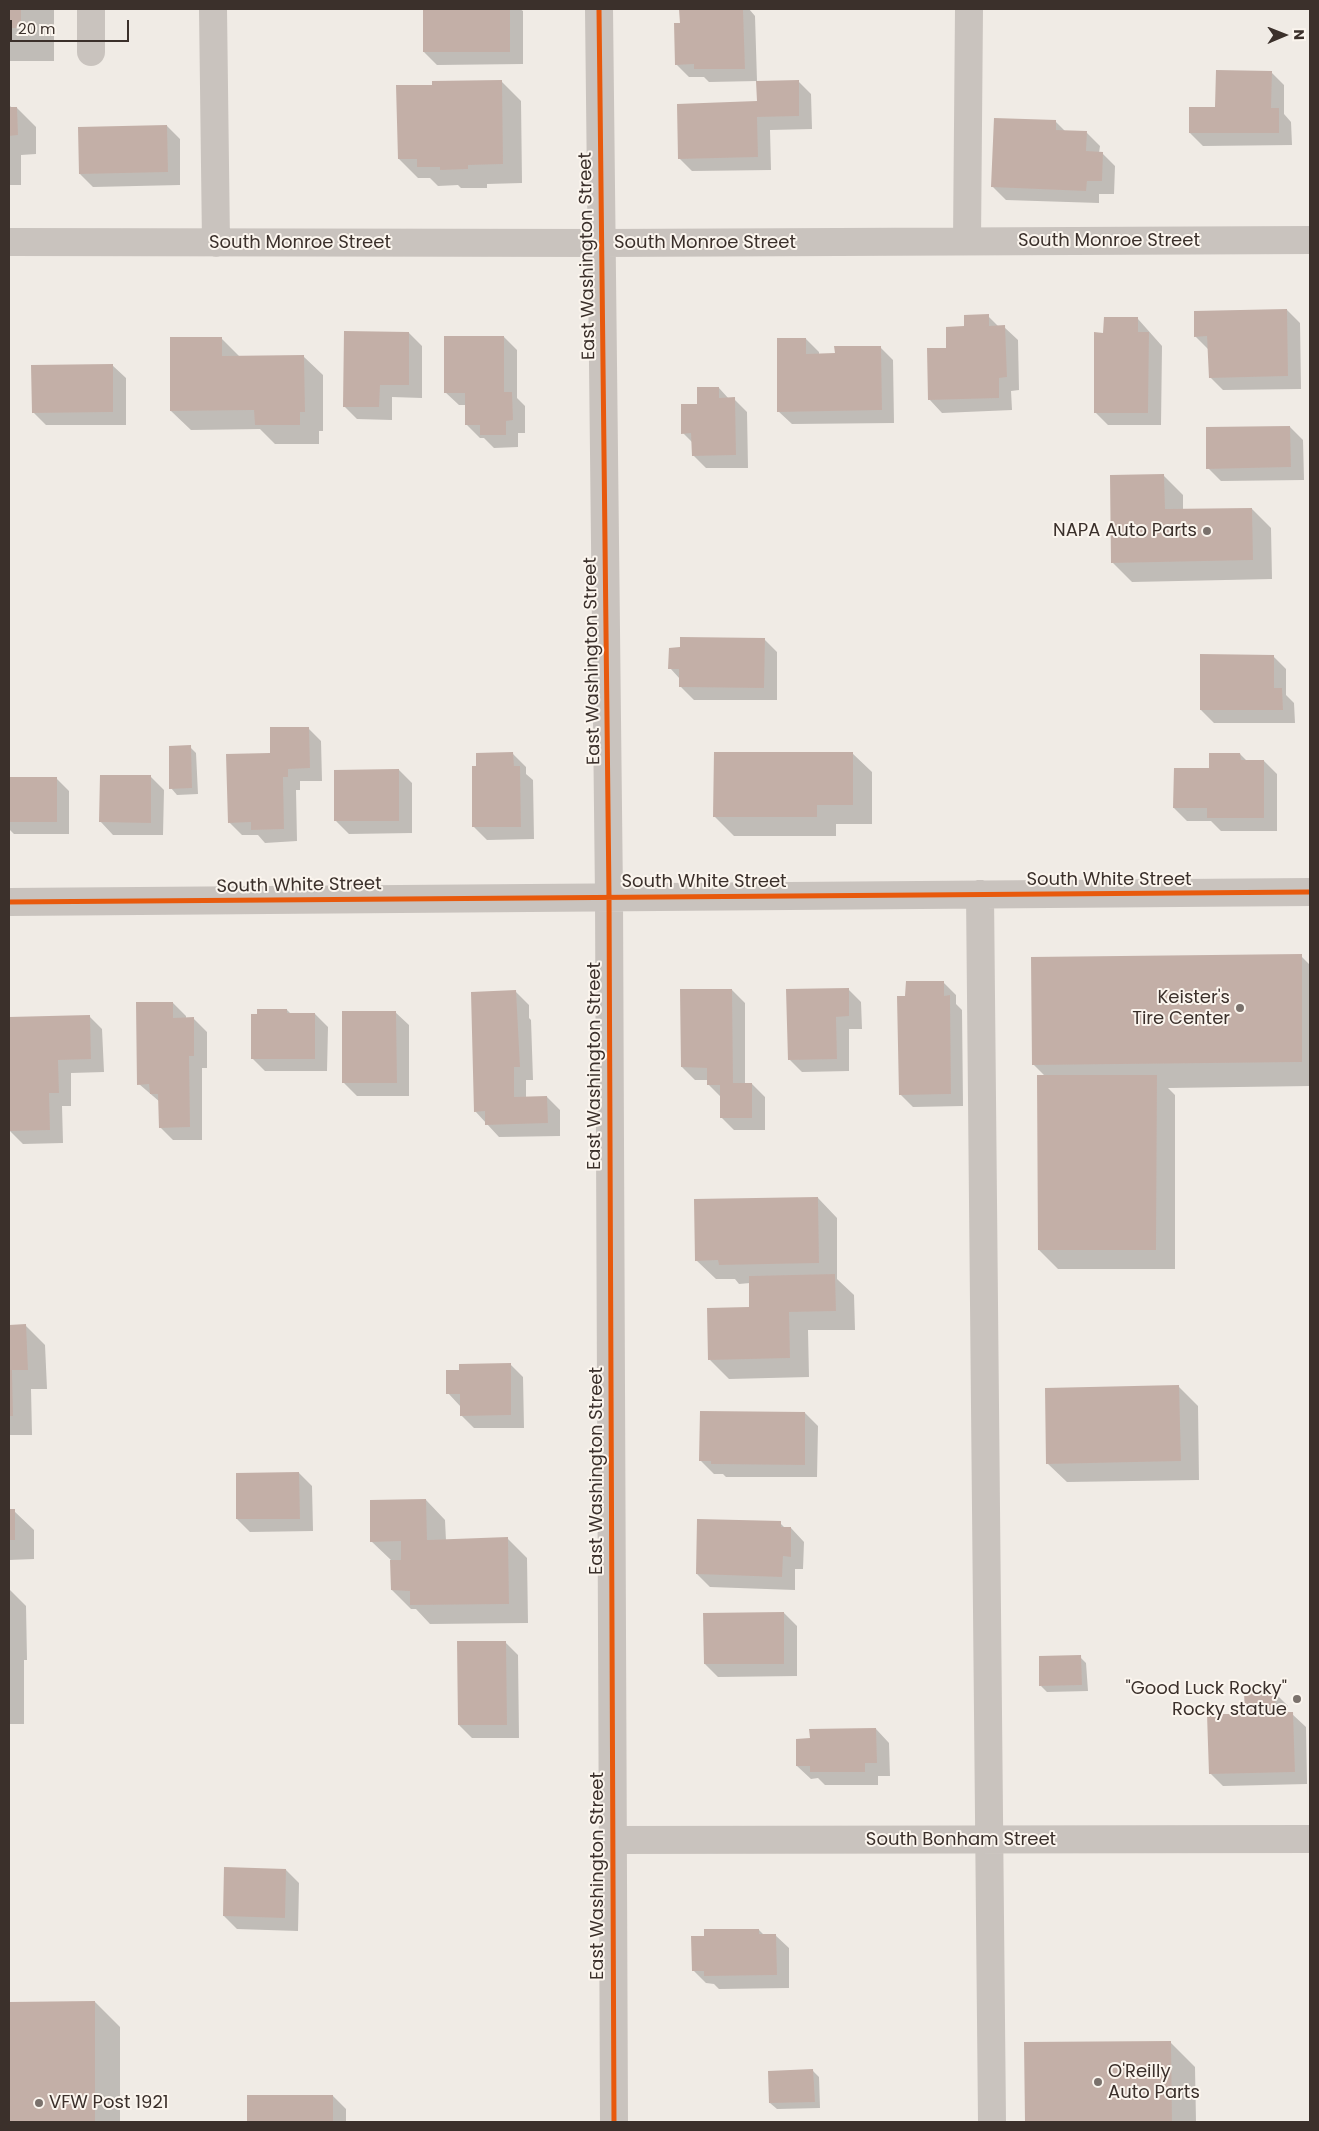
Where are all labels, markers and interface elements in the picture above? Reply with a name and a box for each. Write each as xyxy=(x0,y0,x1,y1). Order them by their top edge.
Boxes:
scale bar xyxy=(12,10,131,42)
north arrow xyxy=(1259,10,1309,60)
text: 20 m xyxy=(18,18,56,39)
text: N xyxy=(1289,29,1309,40)
street label: East Washington Street xyxy=(575,152,601,360)
street label: South Monroe Street xyxy=(1018,230,1200,252)
street label: South Monroe Street xyxy=(209,232,391,254)
street label: South Monroe Street xyxy=(614,232,796,254)
place label: NAPA Auto Parts xyxy=(1053,520,1197,542)
marker: NAPA Auto Parts xyxy=(1201,525,1213,537)
street label: East Washington Street xyxy=(580,557,606,765)
street label: South White Street xyxy=(1026,869,1192,891)
street label: South White Street xyxy=(621,871,787,893)
street label: South White Street xyxy=(216,874,382,898)
street label: East Washington Street xyxy=(584,962,606,1170)
place label: Keister's Tire Center xyxy=(1132,987,1230,1030)
marker: Keister's Tire Center xyxy=(1234,1002,1246,1014)
street label: East Washington Street xyxy=(586,1367,608,1575)
place label: "Good Luck Rocky" Rocky statue xyxy=(1125,1678,1287,1720)
marker: "Good Luck Rocky" Rocky statue xyxy=(1291,1693,1303,1705)
street label: East Washington Street xyxy=(587,1772,609,1980)
street label: South Bonham Street xyxy=(866,1829,1056,1851)
place label: O'Reilly Auto Parts xyxy=(1108,2061,1200,2104)
marker: O'Reilly Auto Parts xyxy=(1092,2076,1104,2088)
place label: VFW Post 1921 xyxy=(49,2092,169,2114)
marker: VFW Post 1921 xyxy=(33,2097,45,2109)

